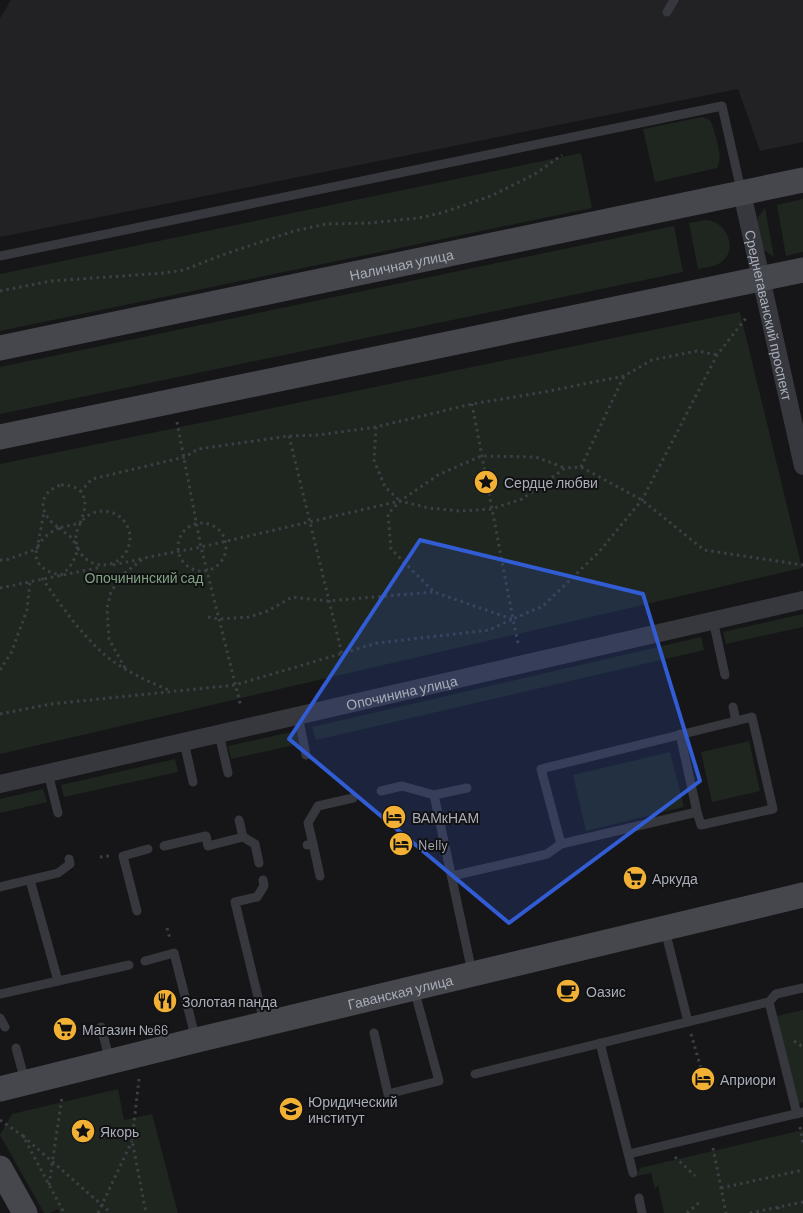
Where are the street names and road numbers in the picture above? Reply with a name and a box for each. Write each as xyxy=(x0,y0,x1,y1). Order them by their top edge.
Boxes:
street label: Среднегаванский проспект xyxy=(742,228,797,403)
street label: Наличная улица xyxy=(348,245,455,283)
street label: Опочинина улица xyxy=(344,671,459,713)
street label: Гаванская улица xyxy=(346,971,455,1012)

